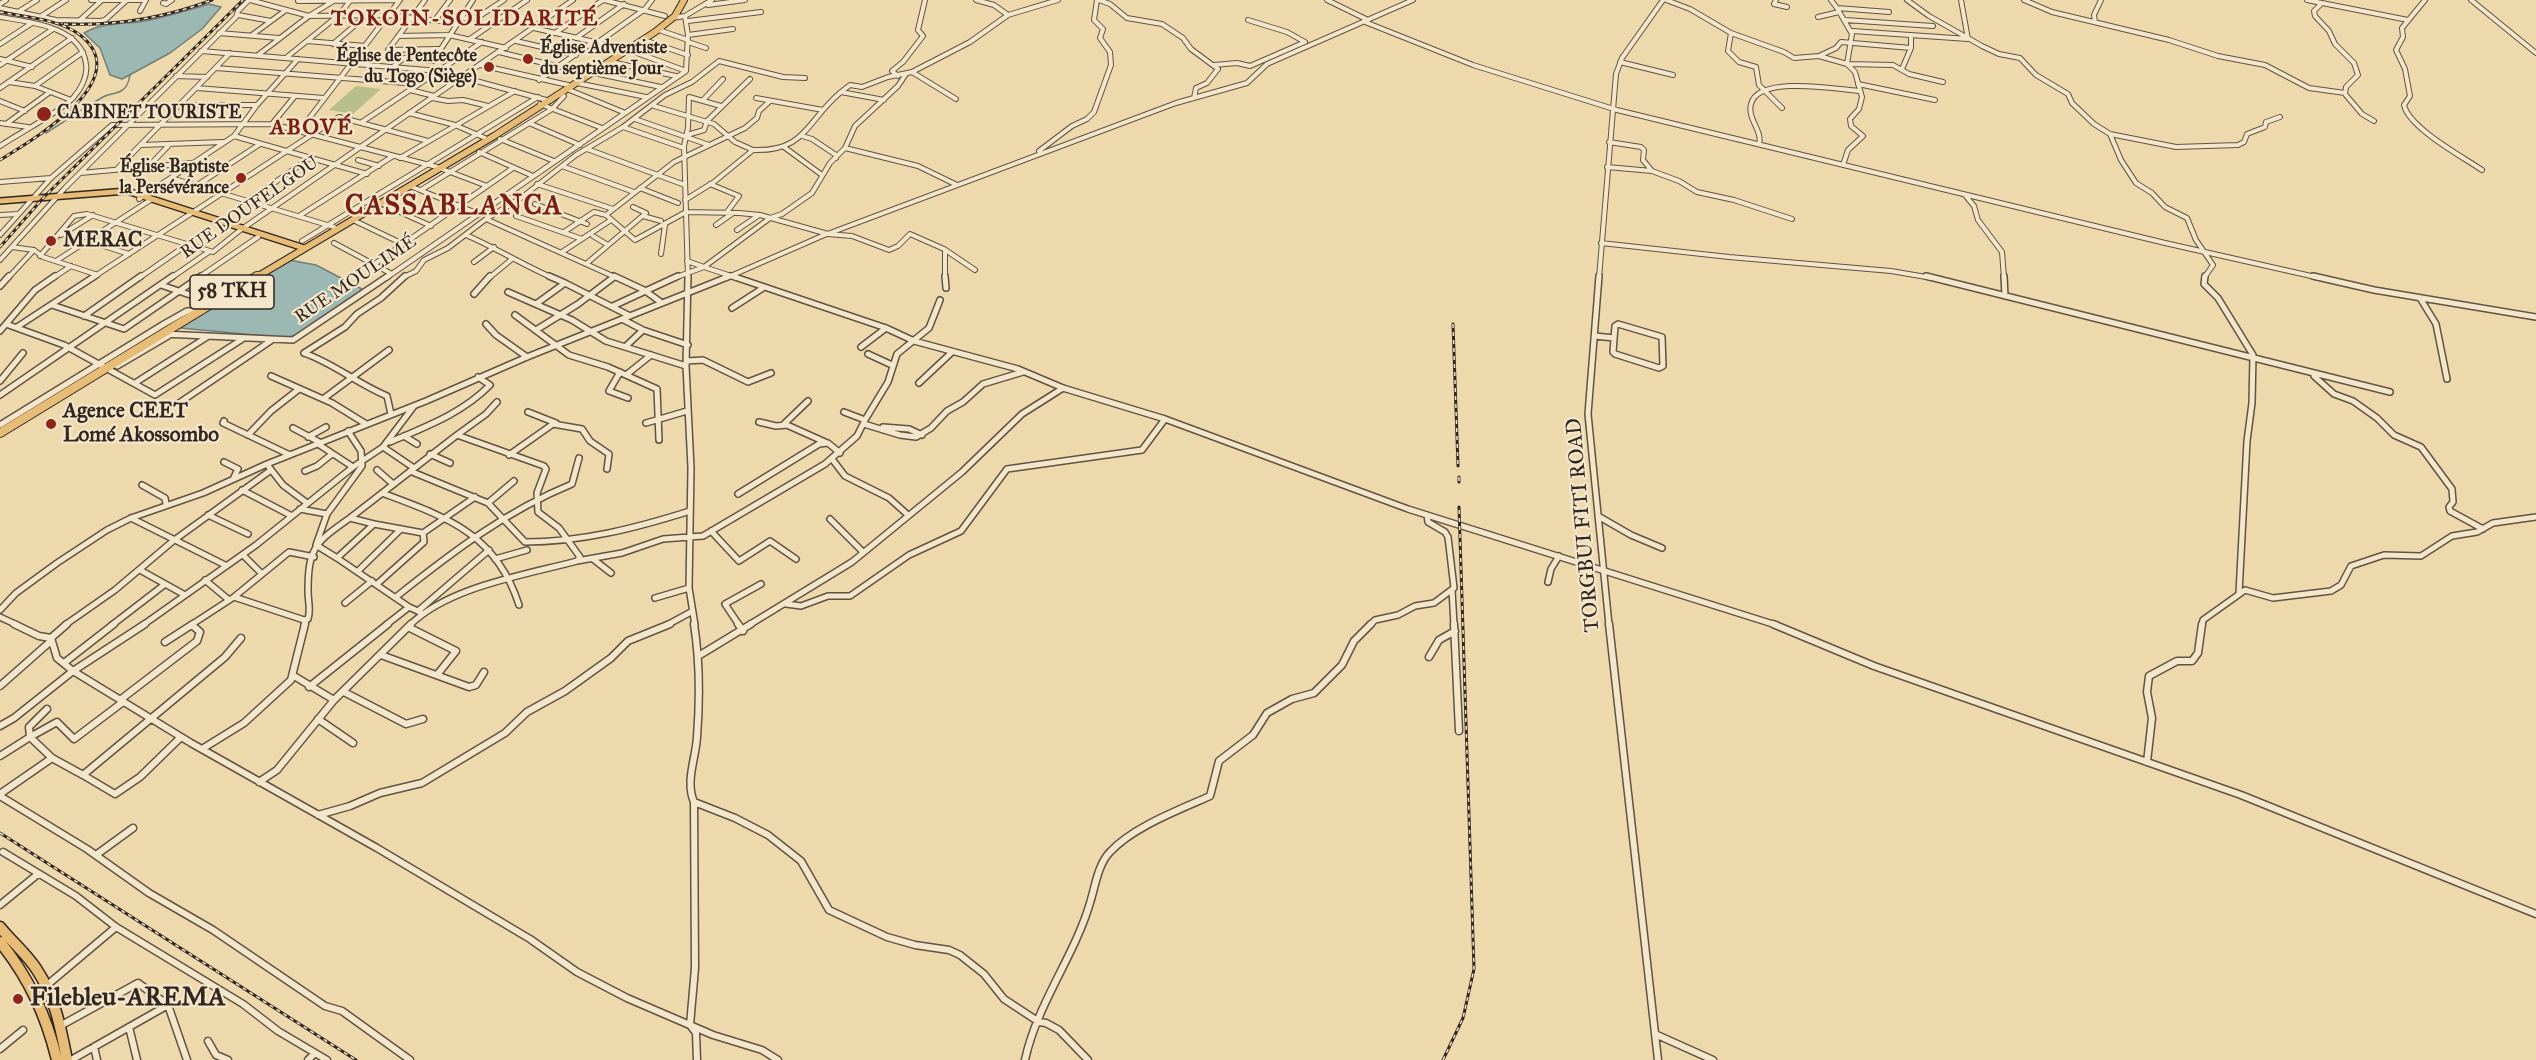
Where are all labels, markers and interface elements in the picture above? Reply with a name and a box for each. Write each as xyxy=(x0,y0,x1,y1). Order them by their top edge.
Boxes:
district label: TOKOIN-SOLIDARITÉ xyxy=(331,7,599,33)
place label: Église Adventiste du septième Jour xyxy=(540,38,667,80)
place label: Église de Pentecôte du Togo (Siège) xyxy=(336,46,477,88)
marker: Église Adventiste du septième Jour xyxy=(521,52,535,66)
marker: Église de Pentecôte du Togo (Siège) xyxy=(482,60,496,74)
place label: CABINET TOURISTE xyxy=(57,103,241,125)
marker: CABINET TOURISTE xyxy=(35,105,53,123)
district label: ABOVÉ xyxy=(270,116,354,142)
street label: RUE DOUFELGOU xyxy=(177,152,323,264)
place label: Église Baptiste la Persévérance xyxy=(119,157,229,200)
marker: Église Baptiste la Persévérance xyxy=(234,171,248,185)
district label: CASSABLANCA xyxy=(345,191,563,223)
place label: MERAC xyxy=(63,228,142,254)
street label: RUE MOULIMÉ xyxy=(291,231,421,329)
marker: MERAC xyxy=(44,234,58,248)
road number: 58 TKH xyxy=(190,275,274,309)
place label: Agence CEET Lomé Akossombo xyxy=(63,399,219,449)
marker: Agence CEET Lomé Akossombo xyxy=(44,417,58,431)
street label: TORGBUI FITI ROAD xyxy=(1562,417,1606,633)
place label: Filebleu-AREMA xyxy=(30,983,225,1015)
marker: Filebleu-AREMA xyxy=(11,992,25,1006)

